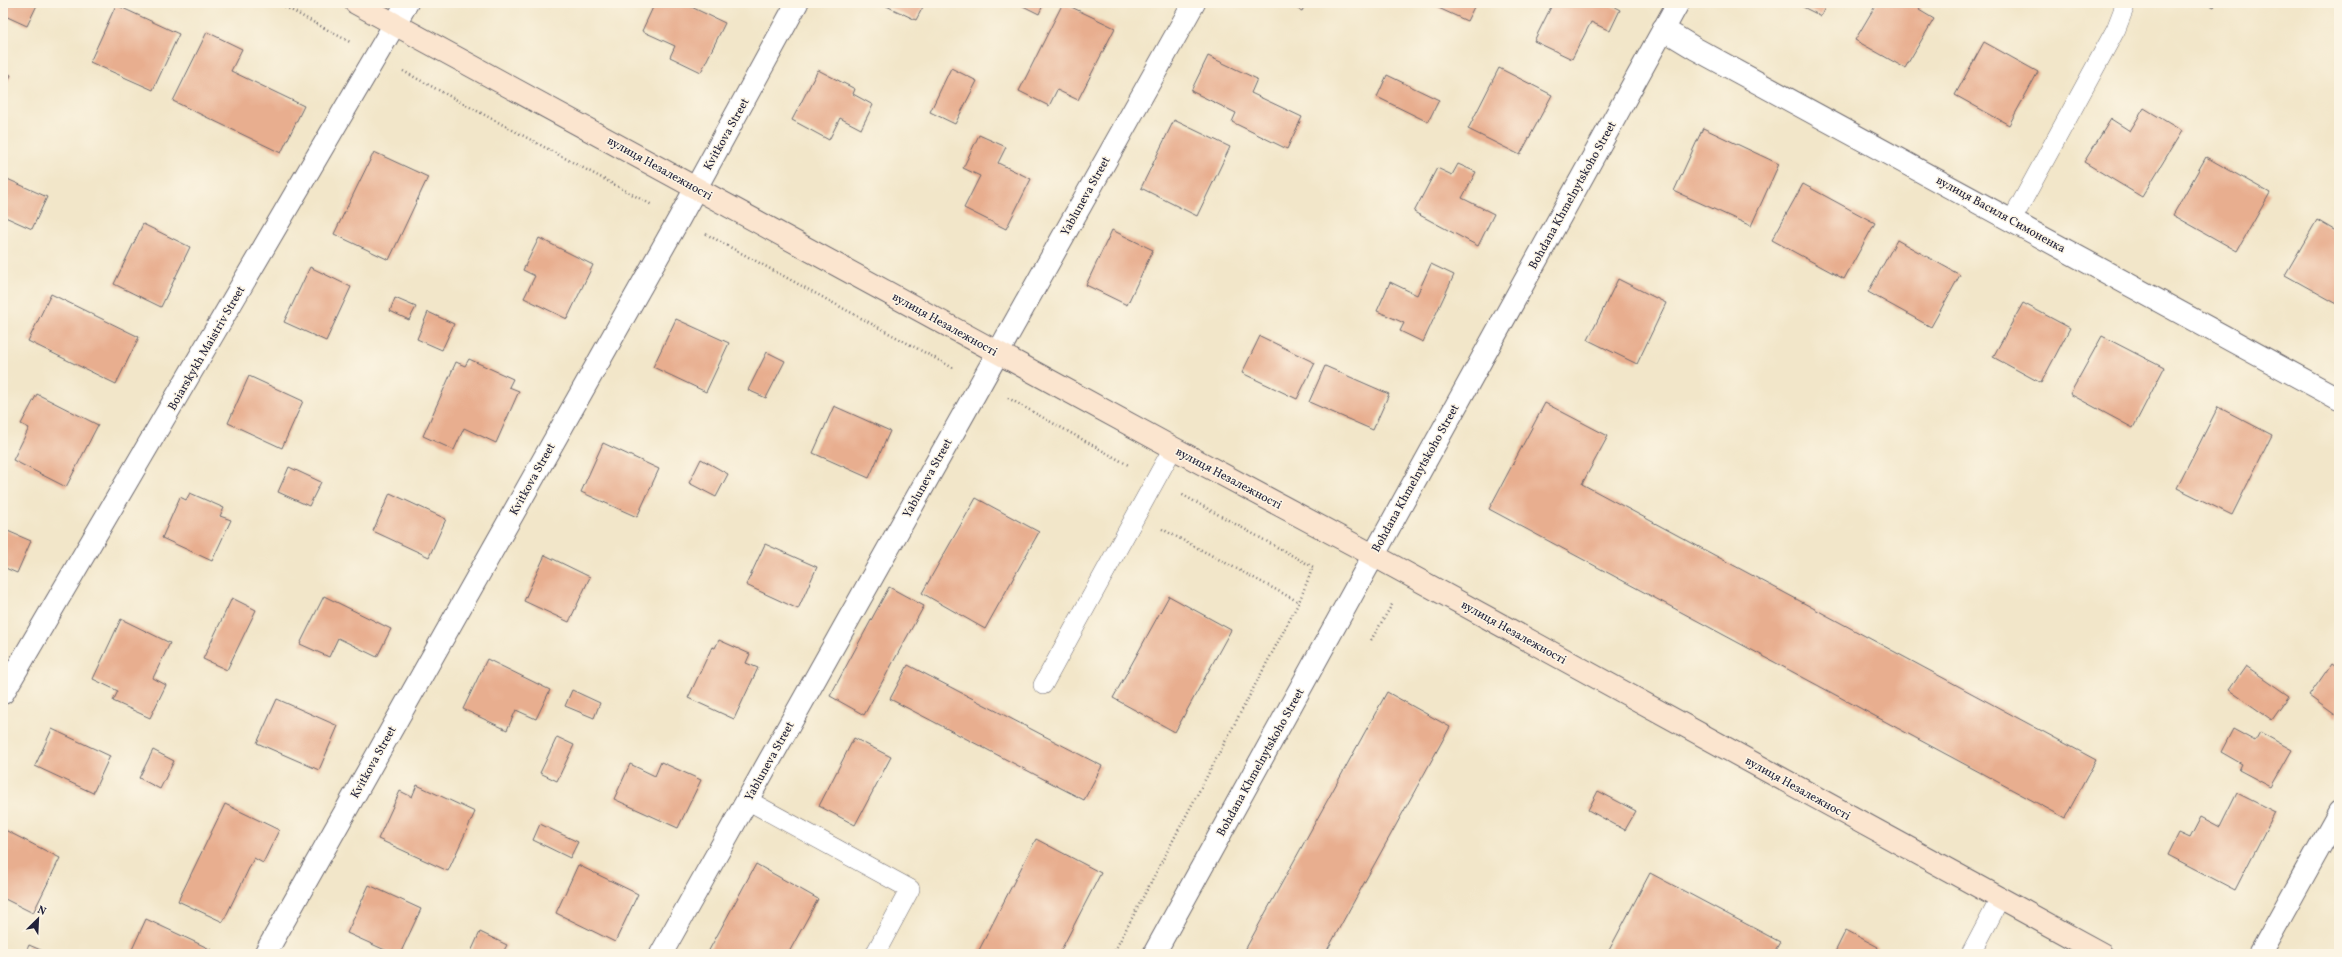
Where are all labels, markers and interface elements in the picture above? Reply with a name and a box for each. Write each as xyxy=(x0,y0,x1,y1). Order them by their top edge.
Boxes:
street label: Kvitkova Street xyxy=(700,96,753,173)
street label: Bohdana Khmelnytskoho Street xyxy=(1525,119,1620,272)
street label: вулиця Незалежності xyxy=(604,133,715,205)
street label: Yabluneva Street xyxy=(1057,154,1114,239)
street label: вулиця Василя Симоненка xyxy=(1933,173,2068,257)
street label: Boiarskykh Maistriv Street xyxy=(165,283,249,414)
street label: вулиця Незалежності xyxy=(889,289,1000,361)
street label: Bohdana Khmelnytskoho Street xyxy=(1368,402,1463,555)
street label: Yabluneva Street xyxy=(899,436,956,521)
street label: Kvitkova Street xyxy=(506,441,559,518)
street label: вулиця Незалежності xyxy=(1173,444,1285,514)
street label: вулиця Незалежності xyxy=(1458,597,1569,669)
street label: Bohdana Khmelnytskoho Street xyxy=(1213,686,1308,839)
street label: Yabluneva Street xyxy=(741,719,798,804)
street label: Kvitkova Street xyxy=(347,724,400,801)
street label: вулиця Незалежності xyxy=(1742,753,1853,825)
north arrow xyxy=(18,899,58,939)
text: N xyxy=(35,903,48,920)

